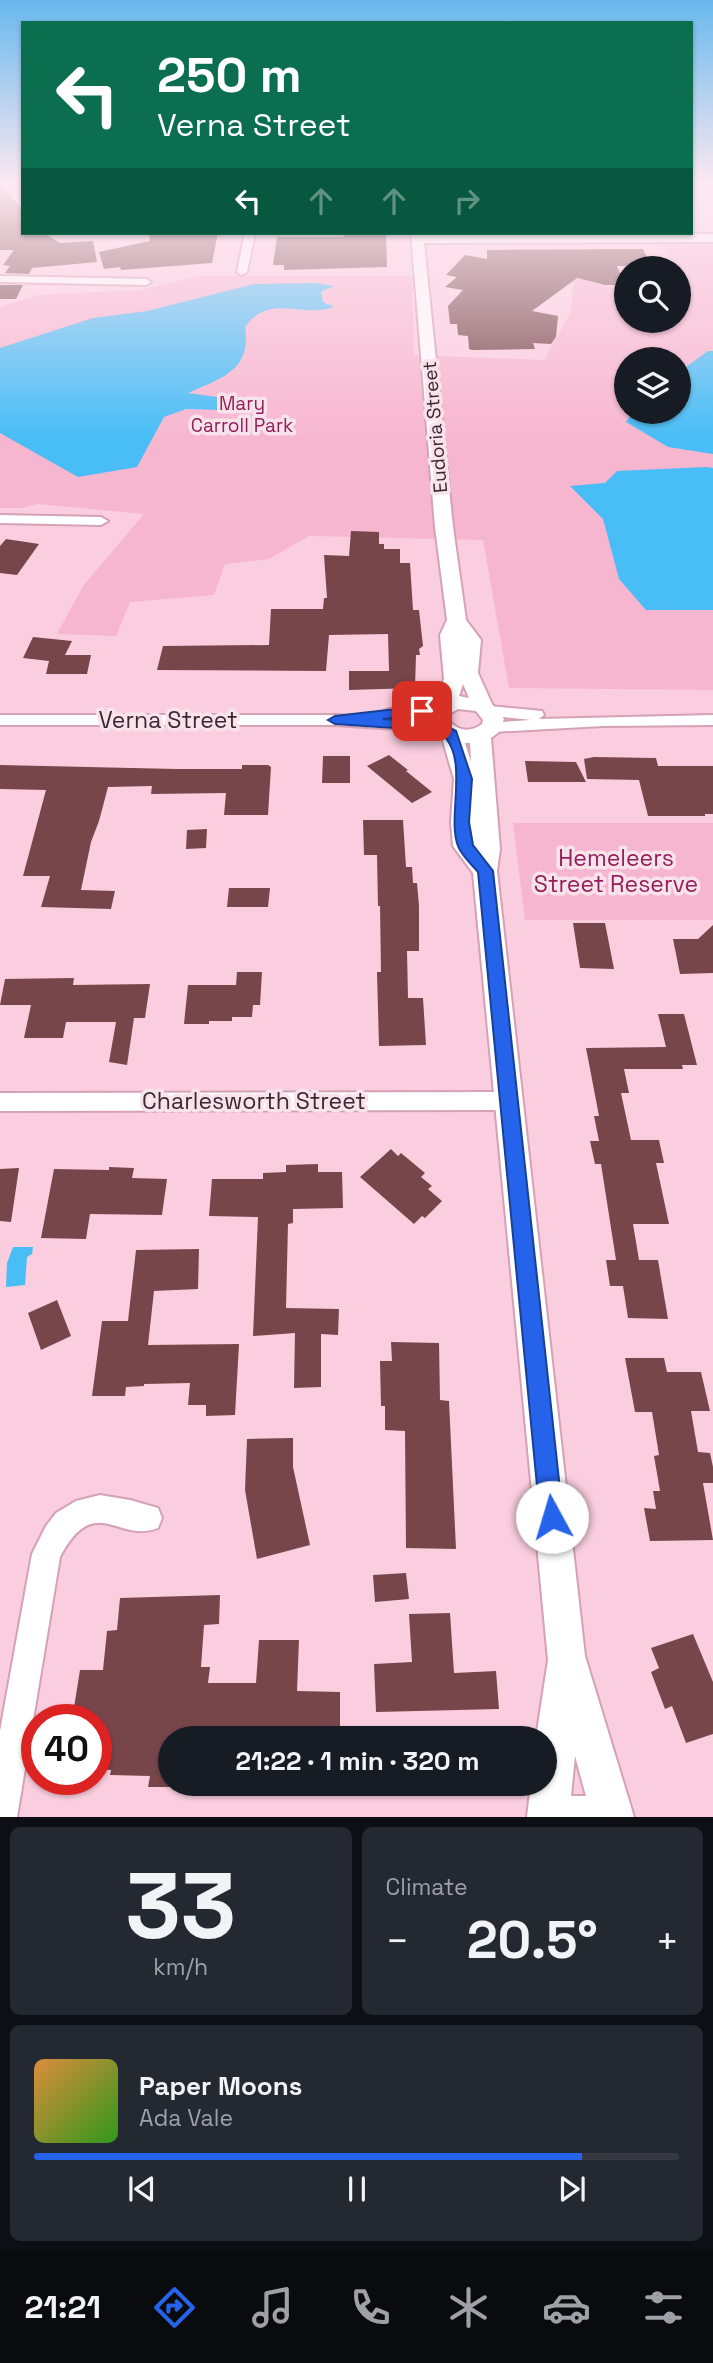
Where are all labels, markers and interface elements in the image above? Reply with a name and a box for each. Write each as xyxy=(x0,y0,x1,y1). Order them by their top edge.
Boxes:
text: 250 m xyxy=(157,44,302,106)
icon: left xyxy=(42,49,133,140)
text: Verna Street xyxy=(157,105,351,145)
icon: left xyxy=(229,182,267,220)
icon: ahead xyxy=(302,182,340,220)
icon: ahead xyxy=(375,182,413,220)
icon: right xyxy=(448,182,486,220)
map controls xyxy=(614,256,691,424)
button: search xyxy=(614,256,691,333)
button: layers xyxy=(614,347,691,424)
street label: Eudoria Street xyxy=(417,360,453,494)
park label: Mary Carroll Park xyxy=(191,391,293,438)
pin xyxy=(392,681,452,741)
icon: arrive xyxy=(403,692,441,730)
street label: Verna Street xyxy=(98,705,238,735)
park label: Hemeleers Street Reserve xyxy=(534,843,698,899)
street label: Charlesworth Street xyxy=(142,1086,366,1116)
position arrow xyxy=(515,1480,589,1554)
speed limit sign: 40 xyxy=(21,1704,112,1795)
text: 21:22 · 1 min · 320 m xyxy=(236,1744,479,1778)
text: 33 xyxy=(125,1848,236,1965)
text: Climate xyxy=(386,1872,468,1902)
text: 20.5° xyxy=(467,1907,598,1973)
text: − xyxy=(386,1917,409,1965)
text: + xyxy=(655,1917,679,1965)
text: km/h xyxy=(153,1952,208,1982)
text: Paper Moons xyxy=(139,2069,302,2103)
text: Ada Vale xyxy=(139,2103,233,2133)
icon: previous xyxy=(123,2170,161,2208)
icon: pause xyxy=(338,2170,376,2208)
icon: next xyxy=(553,2170,591,2208)
icon: directions xyxy=(150,2283,199,2332)
icon: music xyxy=(248,2283,297,2332)
icon: phone xyxy=(346,2283,395,2332)
icon: climate xyxy=(444,2283,493,2332)
icon: car xyxy=(542,2283,591,2332)
icon: filters xyxy=(639,2283,688,2332)
text: 21:21 xyxy=(24,2287,101,2327)

